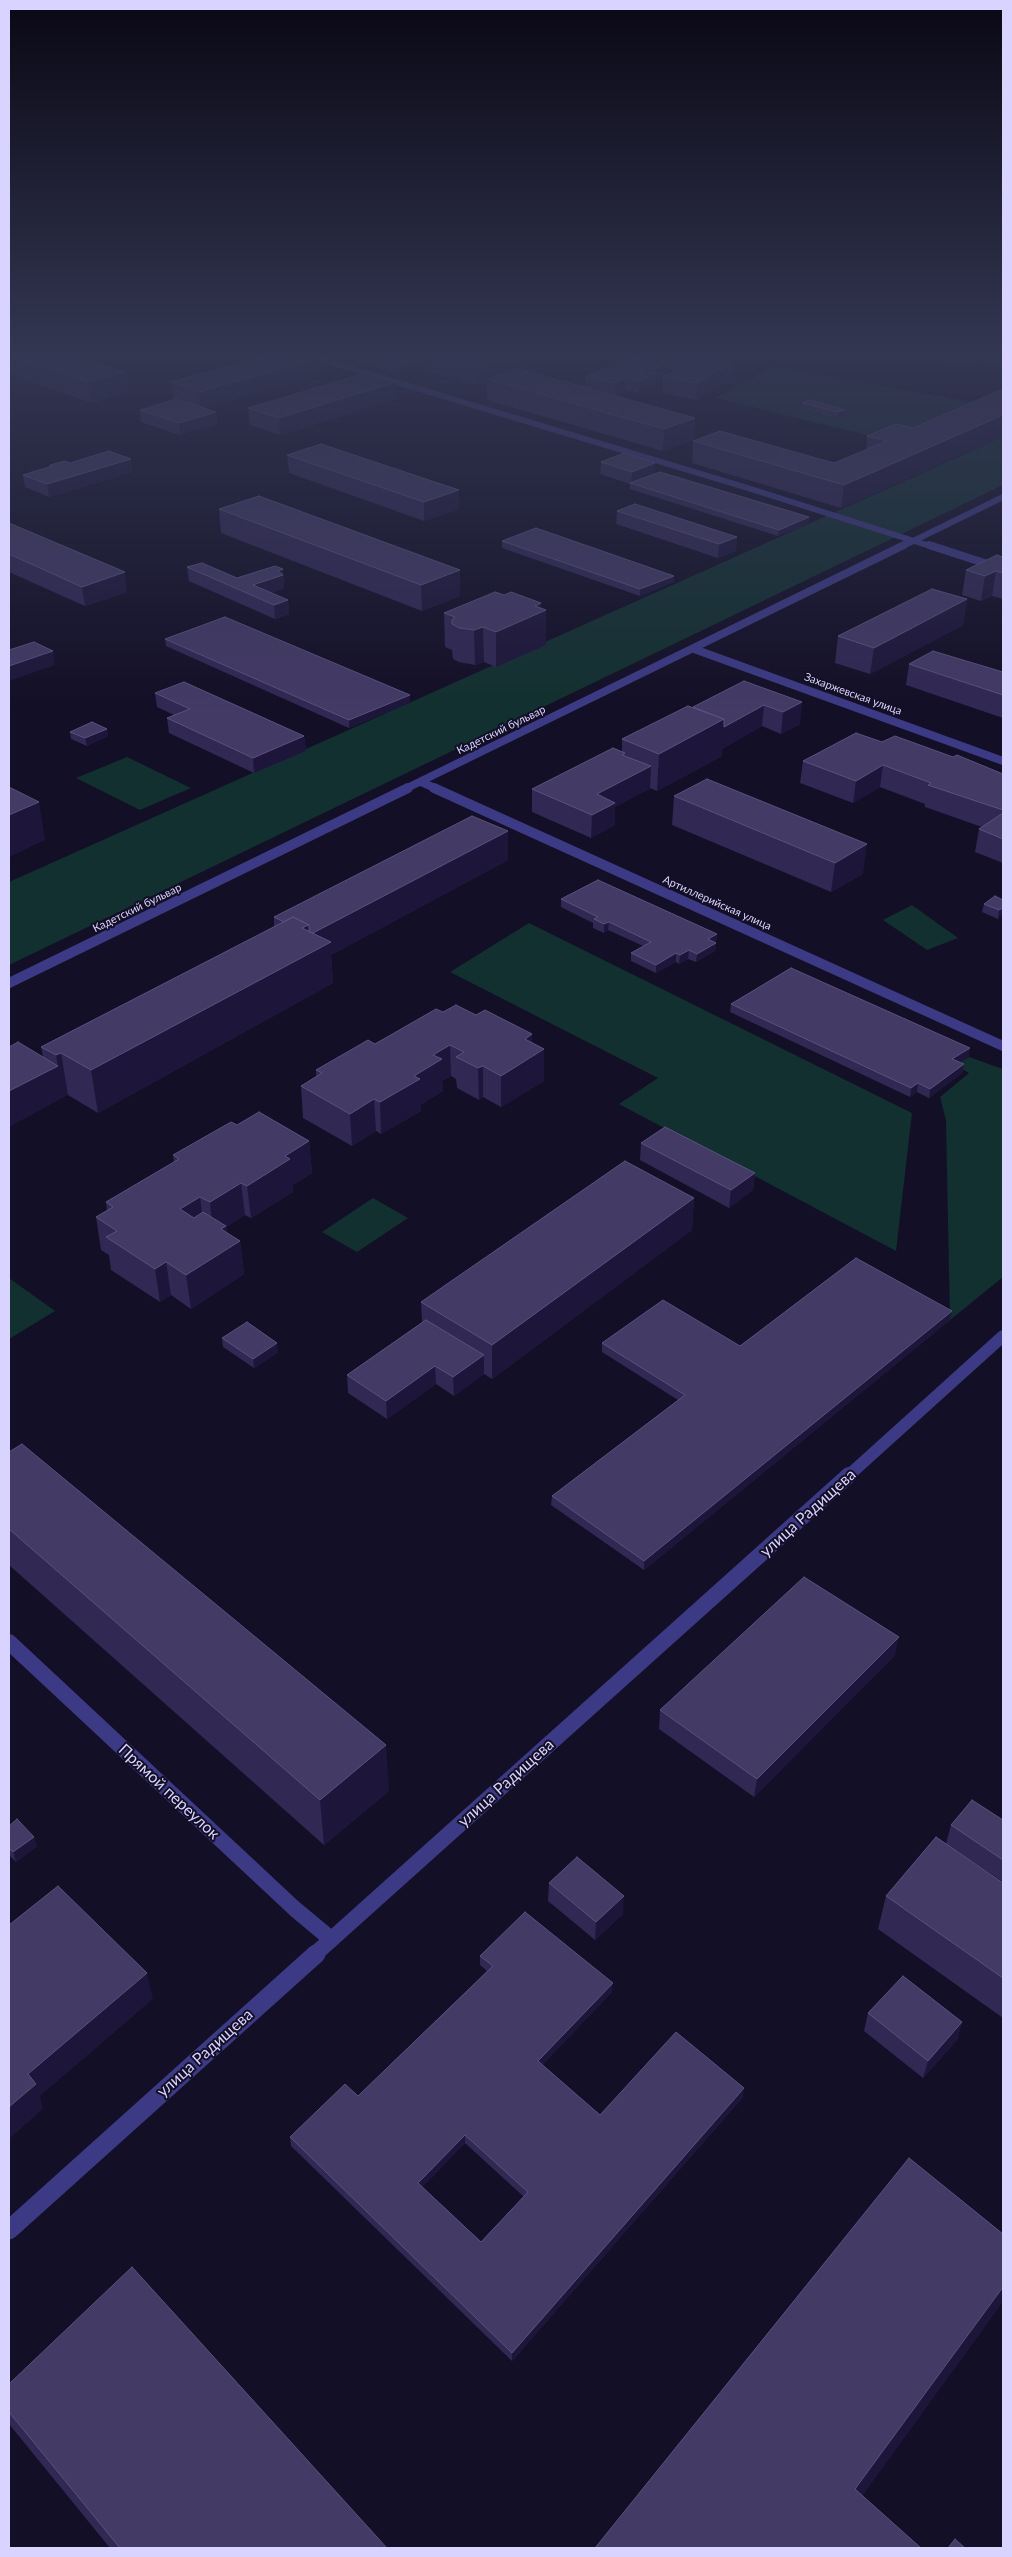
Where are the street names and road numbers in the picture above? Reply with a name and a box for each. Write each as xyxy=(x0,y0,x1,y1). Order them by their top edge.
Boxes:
street label: Захаржевская улица xyxy=(802,670,904,718)
street label: Кадетский бульвар xyxy=(454,703,548,757)
street label: Артиллерийская улица xyxy=(661,873,773,933)
street label: Кадетский бульвар xyxy=(90,881,184,935)
street label: улица Радищева xyxy=(756,1465,860,1561)
street label: улица Радищева xyxy=(454,1735,558,1831)
street label: Прямой переулок xyxy=(115,1740,223,1844)
street label: улица Радищева xyxy=(153,2005,257,2101)

